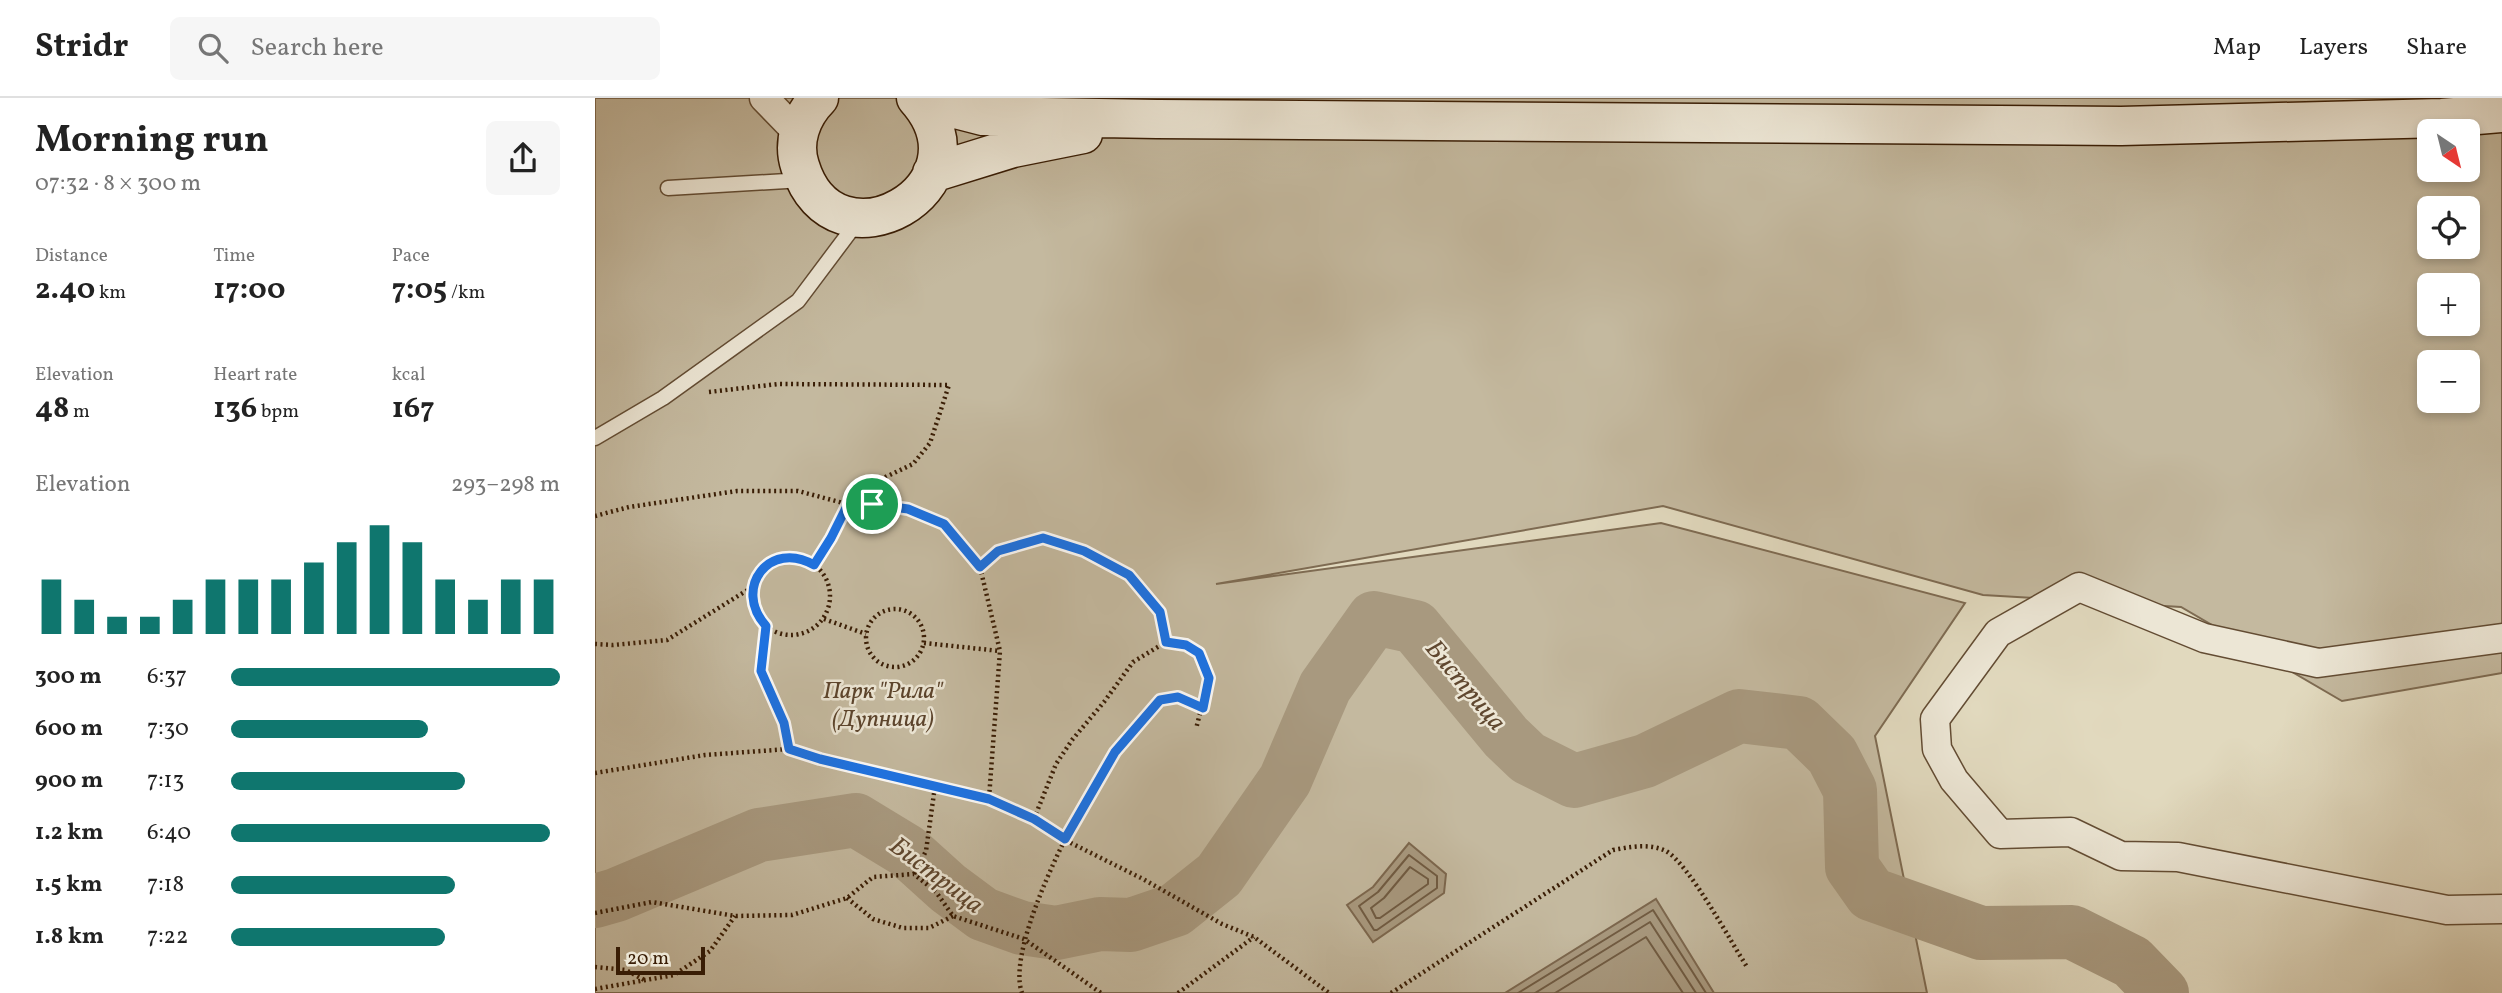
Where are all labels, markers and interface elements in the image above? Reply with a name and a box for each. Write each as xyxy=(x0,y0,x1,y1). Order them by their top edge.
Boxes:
search box xyxy=(170,17,660,80)
text: Stridr xyxy=(35,25,128,71)
icon: search xyxy=(194,29,232,67)
text: Search here xyxy=(250,30,384,66)
text: Map xyxy=(2213,31,2261,65)
text: Layers xyxy=(2299,31,2368,65)
text: Share xyxy=(2406,31,2467,65)
text: Morning run xyxy=(35,115,269,168)
north arrow xyxy=(2417,119,2480,182)
map controls xyxy=(2417,119,2480,413)
button: share xyxy=(486,121,560,195)
text: 07:32 · 8 × 300 m xyxy=(35,168,201,200)
button: locate xyxy=(2417,196,2480,259)
text: Distance xyxy=(35,243,108,269)
text: Time xyxy=(213,243,255,269)
text: Pace xyxy=(392,243,430,269)
text: 2.40 xyxy=(35,269,95,311)
text: 17:00 xyxy=(213,269,286,311)
text: 7:05 xyxy=(392,269,447,311)
button: + xyxy=(2417,273,2480,336)
text: km xyxy=(95,280,126,306)
text: /km xyxy=(447,280,485,306)
button: − xyxy=(2417,350,2480,413)
text: Elevation xyxy=(35,362,114,388)
text: Heart rate xyxy=(213,362,297,388)
text: kcal xyxy=(392,362,425,388)
text: 48 xyxy=(35,388,69,430)
text: 136 xyxy=(213,388,257,430)
text: 167 xyxy=(392,388,435,430)
text: m xyxy=(69,399,90,425)
text: bpm xyxy=(257,399,299,425)
text: Elevation xyxy=(35,469,131,501)
text: 293–298 m xyxy=(451,469,560,501)
pin xyxy=(842,474,902,534)
icon: arrive xyxy=(853,485,891,523)
water label: Бистрица xyxy=(1416,633,1514,739)
text: 300 m xyxy=(35,661,102,693)
text: 6:37 xyxy=(147,661,187,693)
park label: Парк "Рила" (Дупница) xyxy=(823,675,944,737)
text: 600 m xyxy=(35,713,103,745)
text: 7:30 xyxy=(147,713,189,745)
text: 900 m xyxy=(35,765,103,797)
text: 7:13 xyxy=(147,765,184,797)
text: 1.2 km xyxy=(35,817,104,849)
text: 6:40 xyxy=(147,817,191,849)
water label: Бистрица xyxy=(882,829,990,923)
text: 1.5 km xyxy=(35,869,102,901)
text: 7:18 xyxy=(147,869,184,901)
text: 1.8 km xyxy=(35,921,104,953)
text: 7:22 xyxy=(147,921,188,953)
scale bar xyxy=(616,944,705,976)
text: 20 m xyxy=(627,946,669,972)

